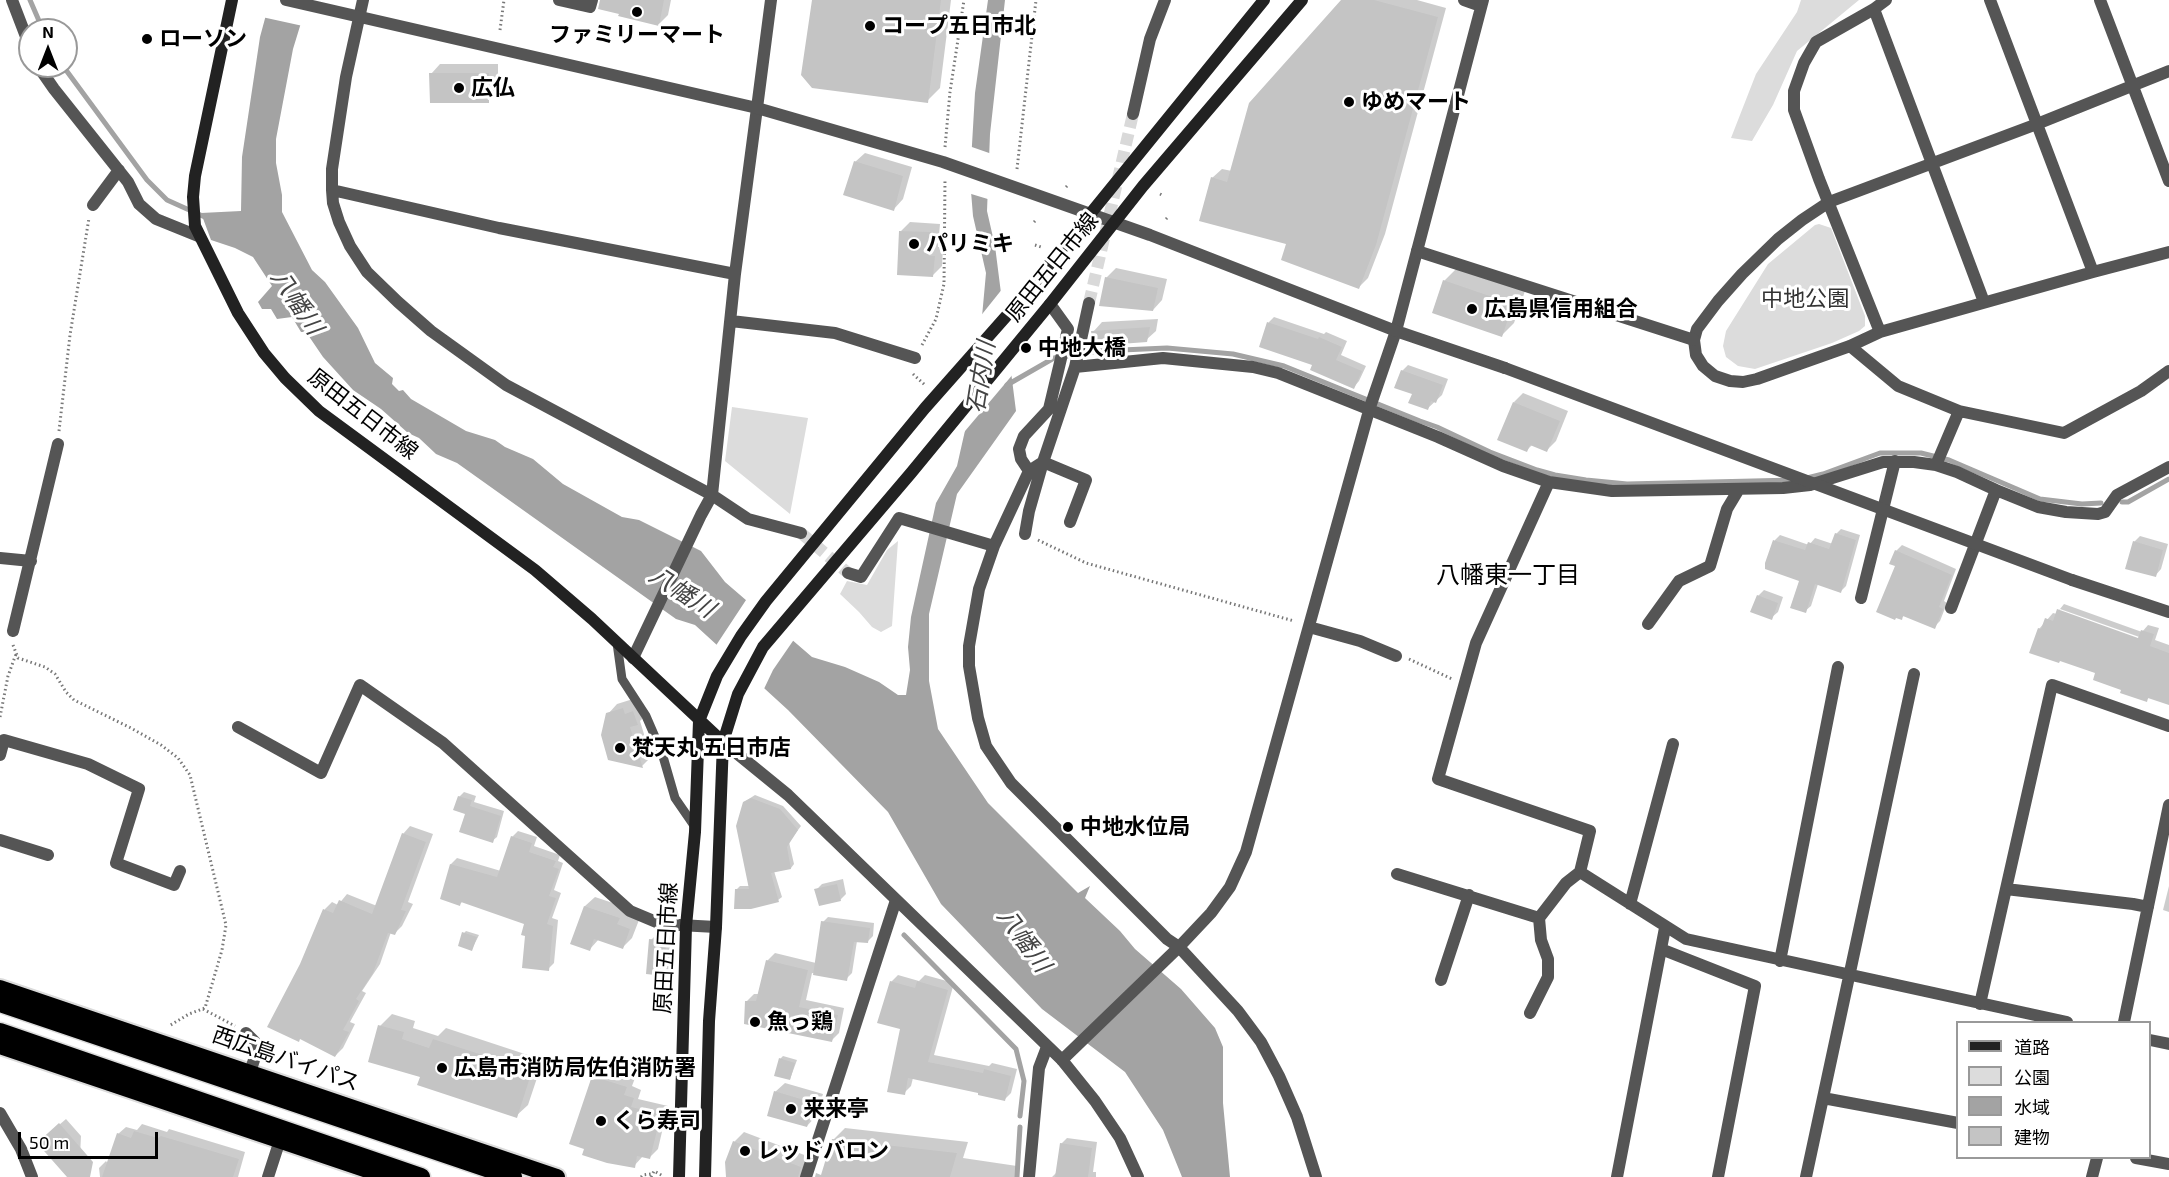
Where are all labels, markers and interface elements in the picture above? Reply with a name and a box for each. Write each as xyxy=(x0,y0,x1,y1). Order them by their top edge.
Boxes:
marker: ファミリーマート xyxy=(630,5,644,19)
place label: コープ五日市北 xyxy=(882,13,1036,39)
north arrow xyxy=(18,18,78,78)
marker: コープ五日市北 xyxy=(863,19,877,33)
text: N xyxy=(42,22,54,41)
place label: ファミリーマート xyxy=(549,22,725,48)
place label: ローソン xyxy=(159,26,247,52)
marker: ローソン xyxy=(140,32,154,46)
place label: 広仏 xyxy=(471,75,515,101)
marker: 広仏 xyxy=(452,81,466,95)
place label: ゆめマート xyxy=(1361,89,1471,115)
marker: ゆめマート xyxy=(1342,95,1356,109)
street label: 原田五日市線 xyxy=(1000,207,1104,327)
place label: パリミキ xyxy=(926,231,1014,257)
marker: パリミキ xyxy=(907,237,921,251)
water label: 八幡川 xyxy=(265,264,329,340)
park label: 中地公園 xyxy=(1761,286,1849,312)
place label: 広島県信用組合 xyxy=(1484,296,1638,322)
marker: 広島県信用組合 xyxy=(1465,302,1479,316)
place label: 中地大橋 xyxy=(1038,335,1126,361)
water label: 石内川 xyxy=(961,339,1001,415)
marker: 中地大橋 xyxy=(1019,341,1033,355)
street label: 原田五日市線 xyxy=(303,363,423,465)
water label: 八幡川 xyxy=(644,560,720,624)
district label: 八幡東一丁目 xyxy=(1436,561,1580,589)
place label: 梵天丸 五日市店 xyxy=(632,735,791,761)
marker: 梵天丸 五日市店 xyxy=(613,741,627,755)
place label: 中地水位局 xyxy=(1080,814,1190,840)
marker: 中地水位局 xyxy=(1061,820,1075,834)
street label: 原田五日市線 xyxy=(649,881,683,1015)
water label: 八幡川 xyxy=(991,902,1057,978)
place label: 魚っ鶏 xyxy=(767,1009,833,1035)
marker: 魚っ鶏 xyxy=(748,1015,762,1029)
street label: 西広島バイパス xyxy=(209,1021,363,1097)
legend xyxy=(1956,1021,2151,1159)
text: 道路 xyxy=(2014,1036,2050,1058)
place label: 広島市消防局佐伯消防署 xyxy=(454,1055,696,1081)
marker: 広島市消防局佐伯消防署 xyxy=(435,1061,449,1075)
text: 公園 xyxy=(2014,1066,2050,1088)
place label: 来来亭 xyxy=(803,1096,869,1122)
text: 水域 xyxy=(2014,1096,2050,1118)
marker: 来来亭 xyxy=(784,1102,798,1116)
place label: くら寿司 xyxy=(613,1108,701,1134)
marker: くら寿司 xyxy=(594,1114,608,1128)
scale bar xyxy=(21,1120,160,1158)
text: 建物 xyxy=(2014,1126,2050,1148)
text: 50 m xyxy=(29,1131,69,1153)
place label: レッドバロン xyxy=(757,1138,889,1164)
marker: レッドバロン xyxy=(738,1144,752,1158)

